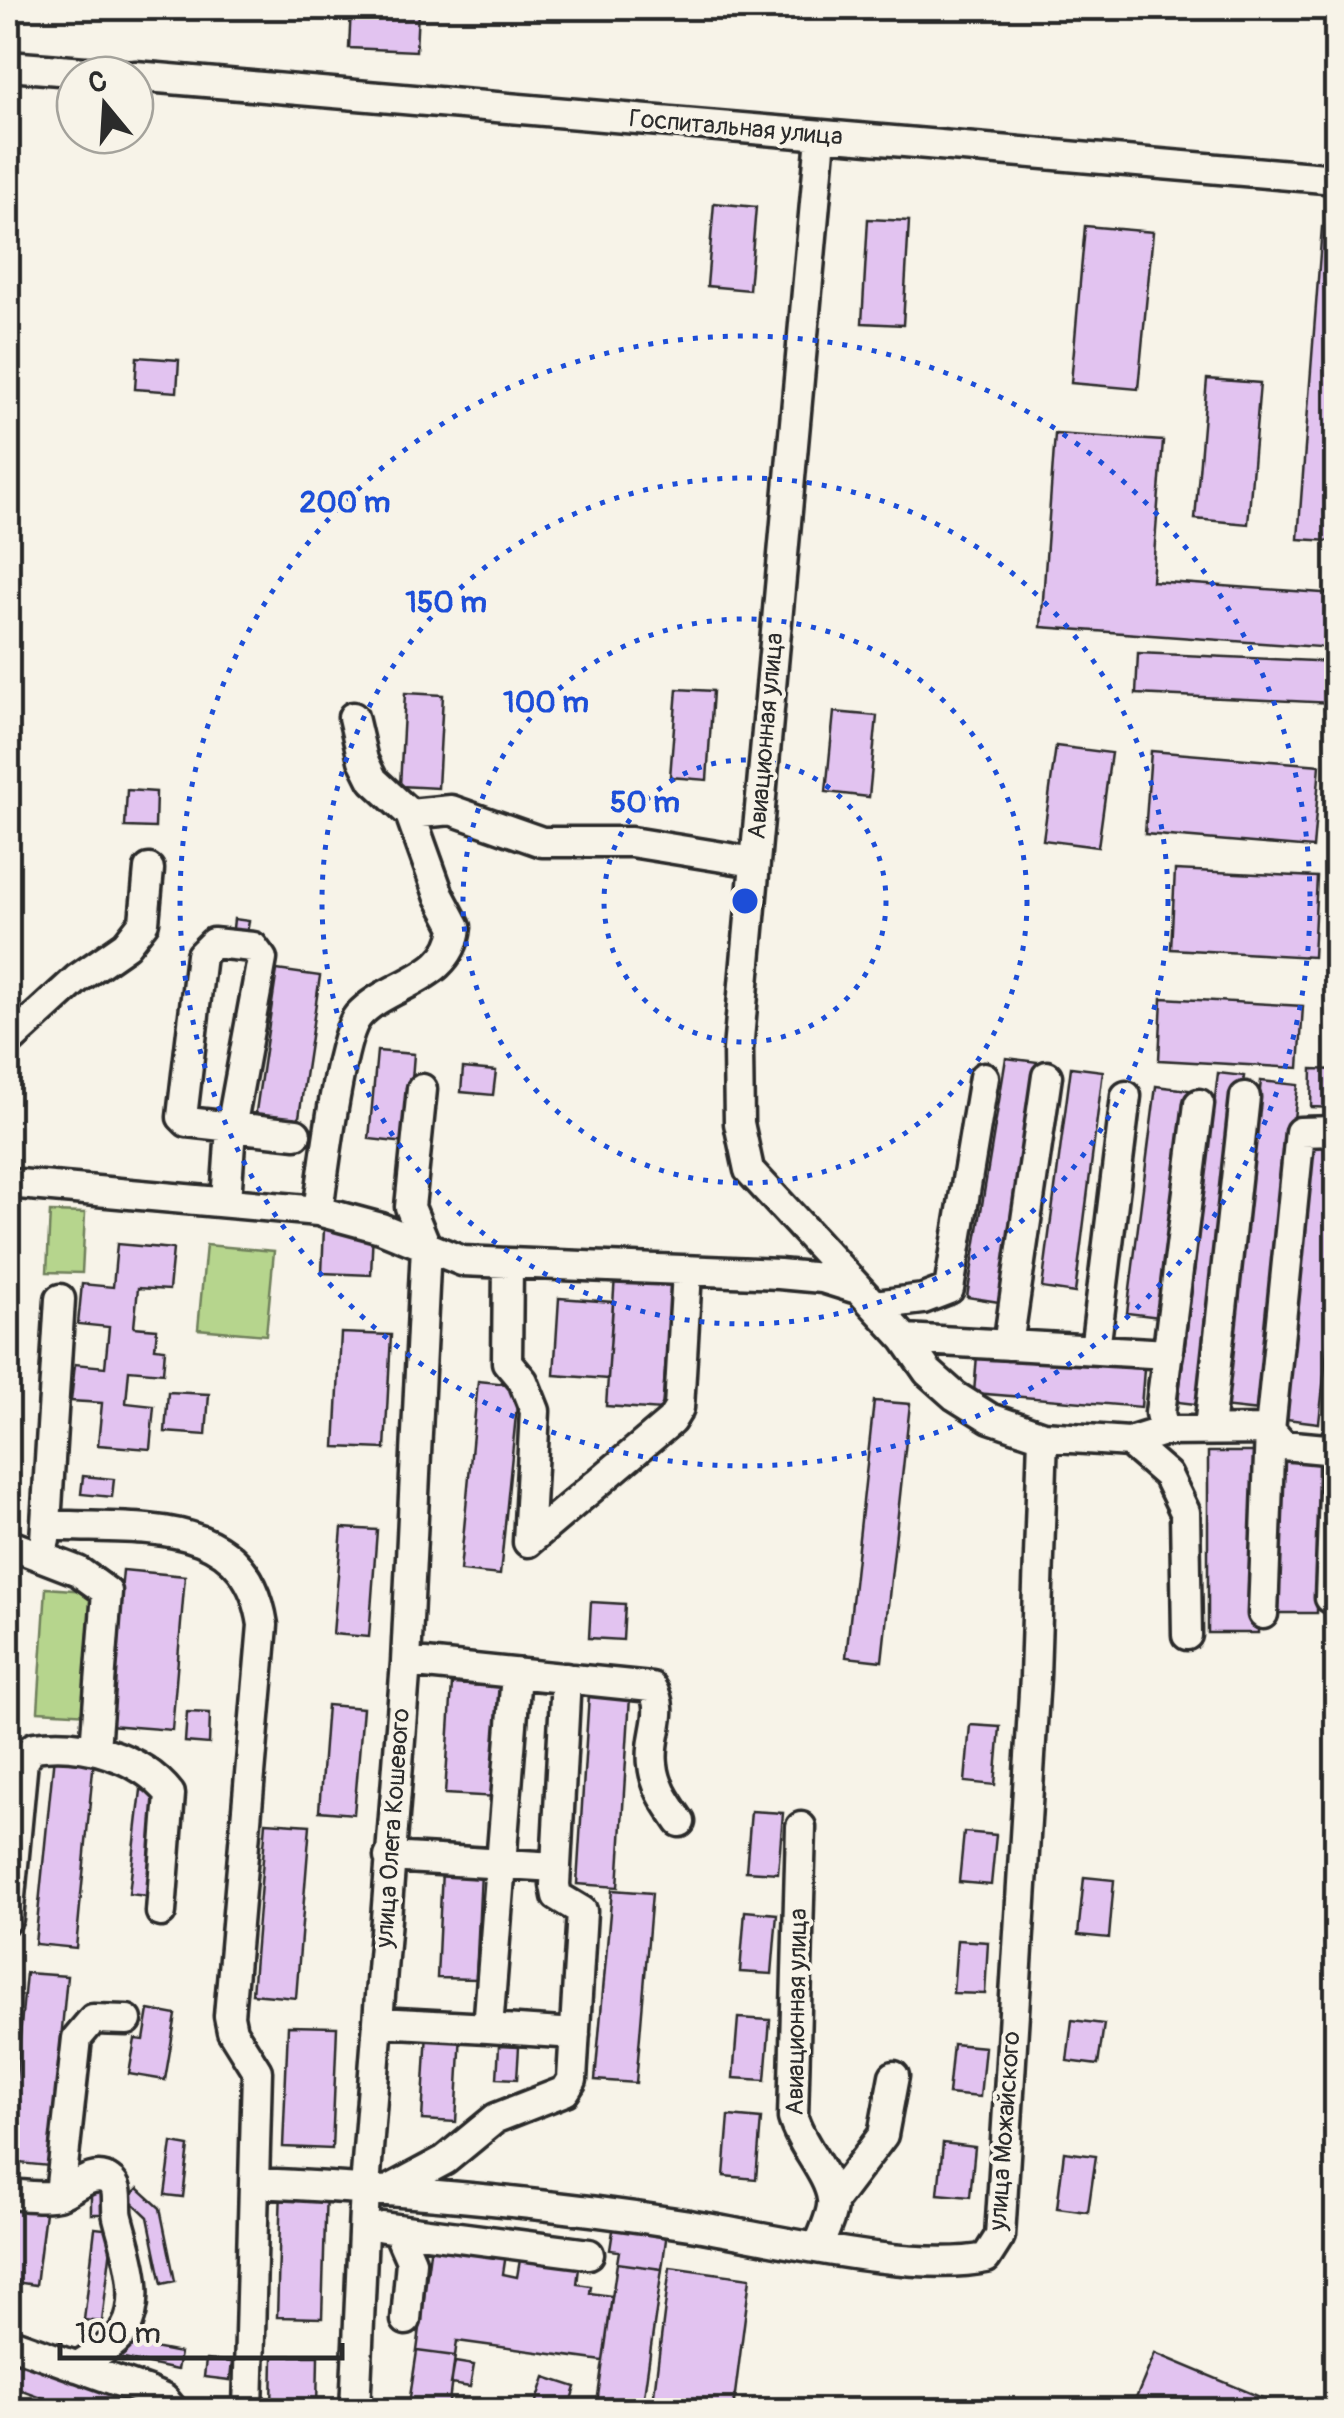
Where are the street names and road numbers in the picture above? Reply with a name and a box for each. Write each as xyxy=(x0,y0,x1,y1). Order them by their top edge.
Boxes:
street label: Госпитальная улица xyxy=(628,103,844,153)
street label: Авиационная улица xyxy=(742,631,790,841)
street label: улица Олега Кошевого xyxy=(369,1707,417,1950)
street label: Авиационная улица xyxy=(780,1908,814,2116)
street label: улица Можайского xyxy=(983,2030,1027,2233)

